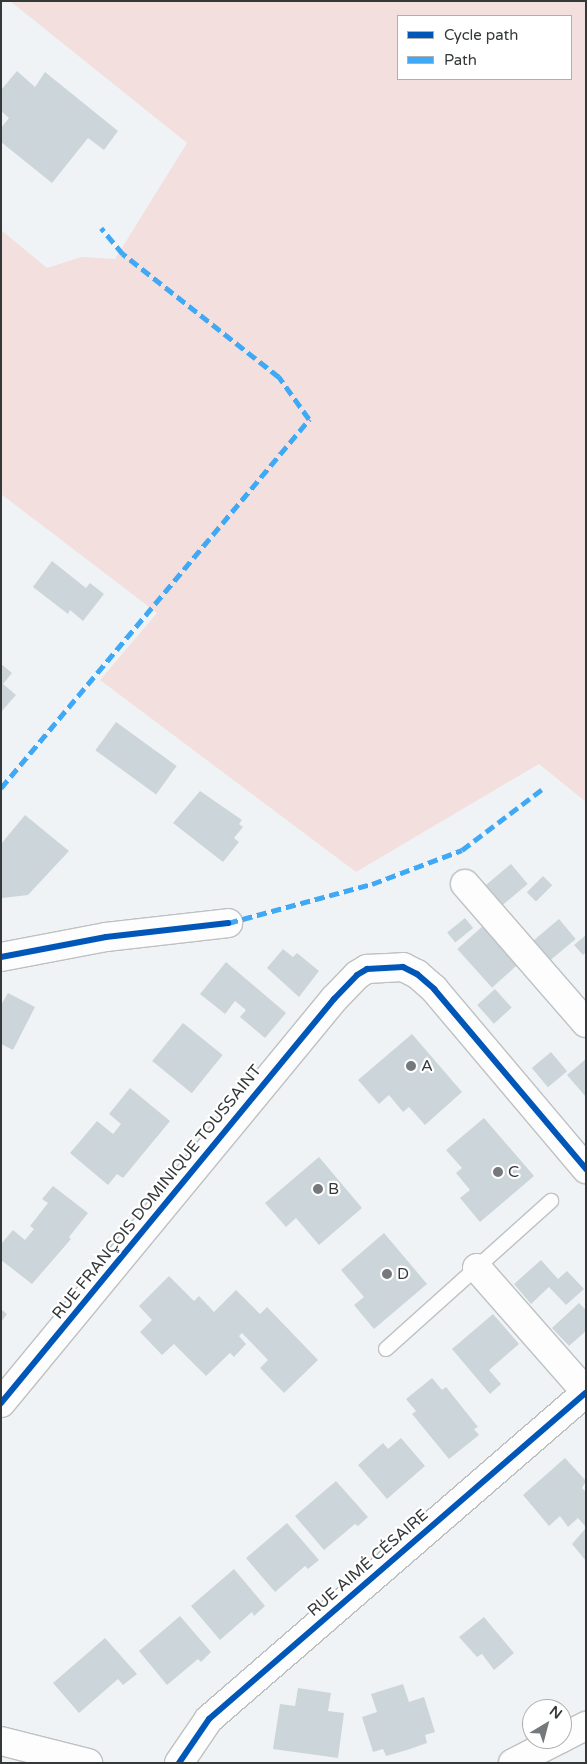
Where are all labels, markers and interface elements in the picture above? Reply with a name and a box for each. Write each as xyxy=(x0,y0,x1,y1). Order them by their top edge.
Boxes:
legend xyxy=(397,15,572,80)
text: Cycle path xyxy=(444,26,518,44)
text: Path xyxy=(444,51,477,69)
place label: A xyxy=(421,1056,433,1076)
marker: A xyxy=(405,1060,417,1072)
street label: RUE FRANÇOIS DOMINIQUE TOUSSAINT xyxy=(48,1061,266,1323)
place label: C xyxy=(508,1162,519,1182)
marker: C xyxy=(492,1166,504,1178)
place label: B xyxy=(328,1179,339,1199)
marker: B xyxy=(312,1183,324,1195)
place label: D xyxy=(397,1264,409,1284)
marker: D xyxy=(381,1268,393,1280)
street label: RUE AIMÉ CÉSAIRE xyxy=(304,1505,432,1621)
north arrow xyxy=(522,1699,572,1749)
text: N xyxy=(546,1702,565,1723)

